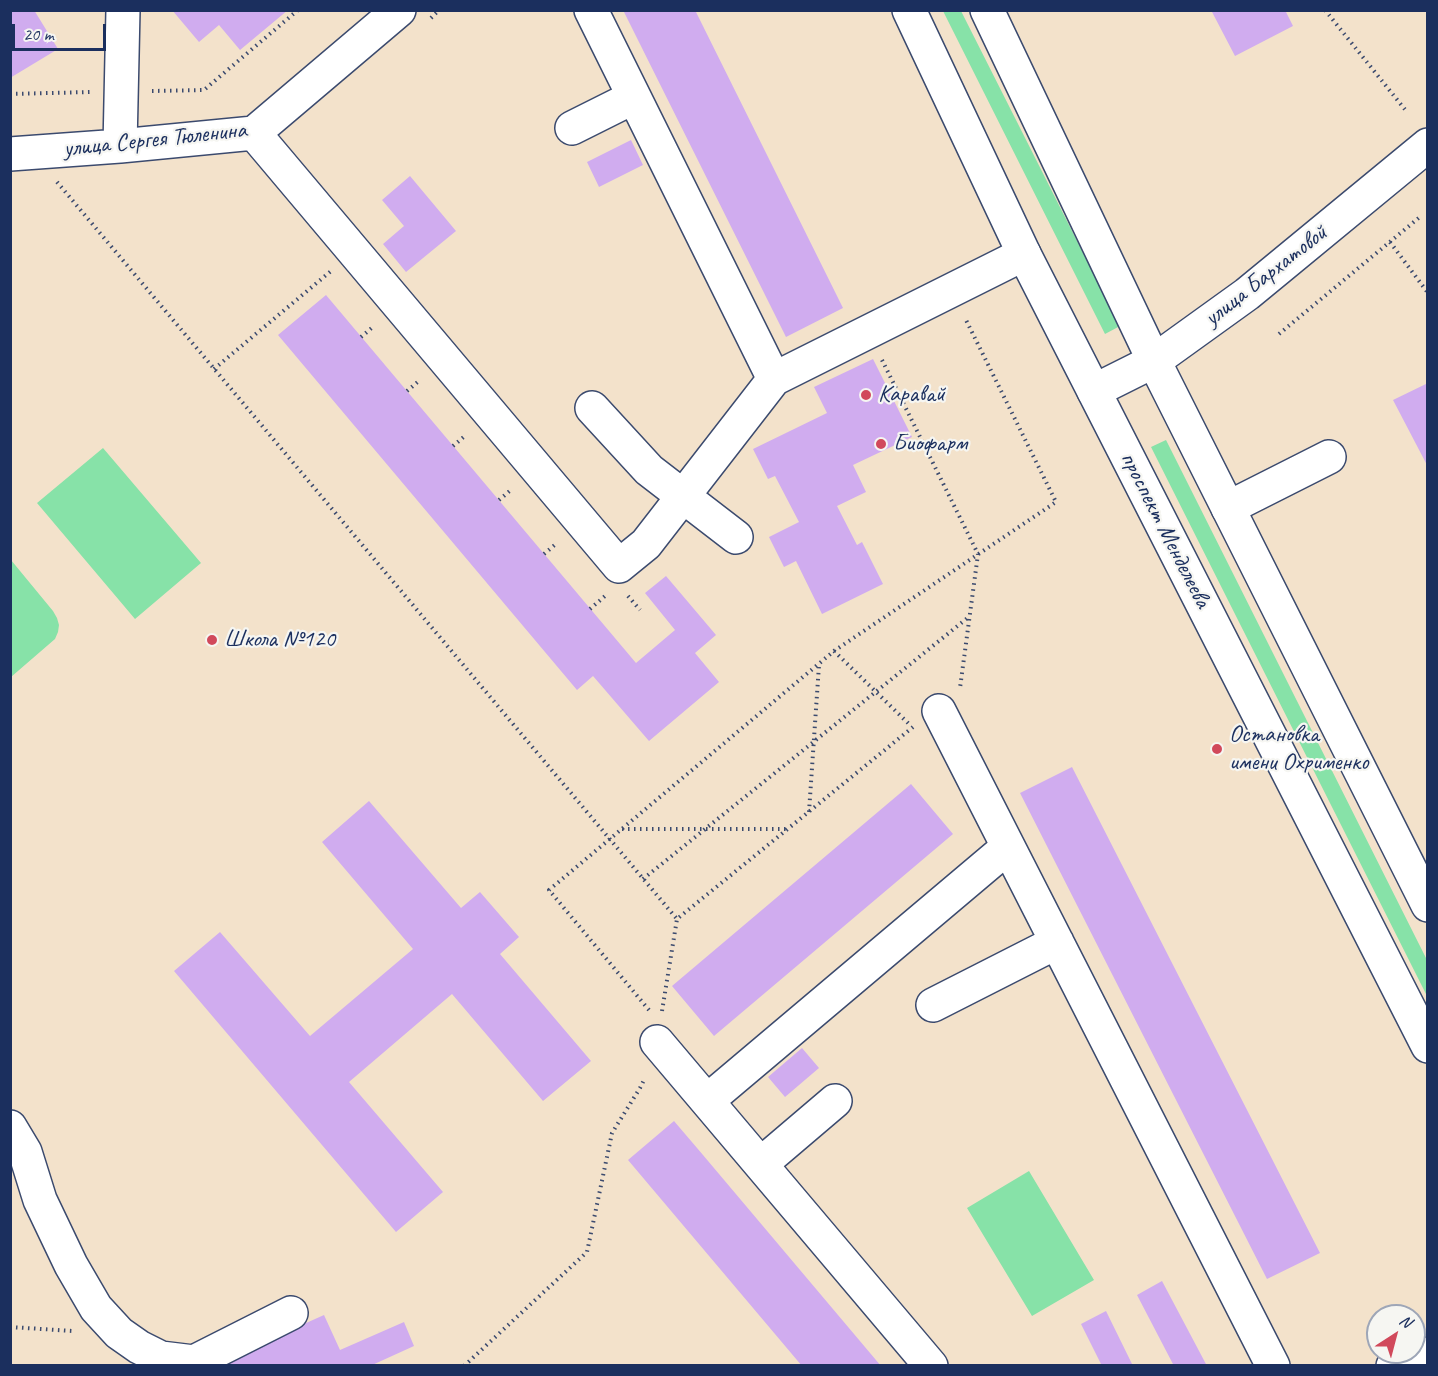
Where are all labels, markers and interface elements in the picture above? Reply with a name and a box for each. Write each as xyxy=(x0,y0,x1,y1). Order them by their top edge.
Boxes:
scale bar xyxy=(15,12,110,50)
text: 20 m xyxy=(23,23,54,45)
street label: улица Сергея Тюленина xyxy=(62,116,248,164)
street label: улица Бархатовой xyxy=(1199,219,1333,333)
place label: Каравай xyxy=(878,381,945,409)
marker: Каравай xyxy=(859,388,873,402)
place label: Биофарм xyxy=(893,430,967,458)
marker: Биофарм xyxy=(874,437,888,451)
street label: проспект Менделеева xyxy=(1113,447,1217,613)
place label: Школа №120 xyxy=(224,626,335,654)
marker: Школа №120 xyxy=(205,633,219,647)
place label: Остановка имени Охрименко xyxy=(1229,721,1368,777)
marker: Остановка имени Охрименко xyxy=(1210,742,1224,756)
north arrow xyxy=(1366,1304,1426,1364)
text: N xyxy=(1396,1310,1415,1332)

